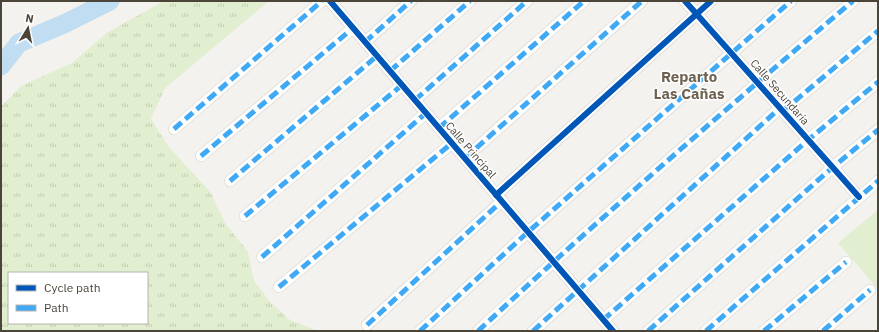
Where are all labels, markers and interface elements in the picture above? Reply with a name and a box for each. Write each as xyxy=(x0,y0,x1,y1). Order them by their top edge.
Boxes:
north arrow xyxy=(8,8,48,48)
text: N xyxy=(25,11,35,26)
street label: Calle Secundaria xyxy=(748,56,812,128)
district label: Reparto Las Cañas xyxy=(654,67,725,103)
street label: Calle Principal xyxy=(443,119,499,181)
legend xyxy=(8,272,148,324)
text: Cycle path xyxy=(44,280,101,295)
text: Path xyxy=(44,300,69,315)

